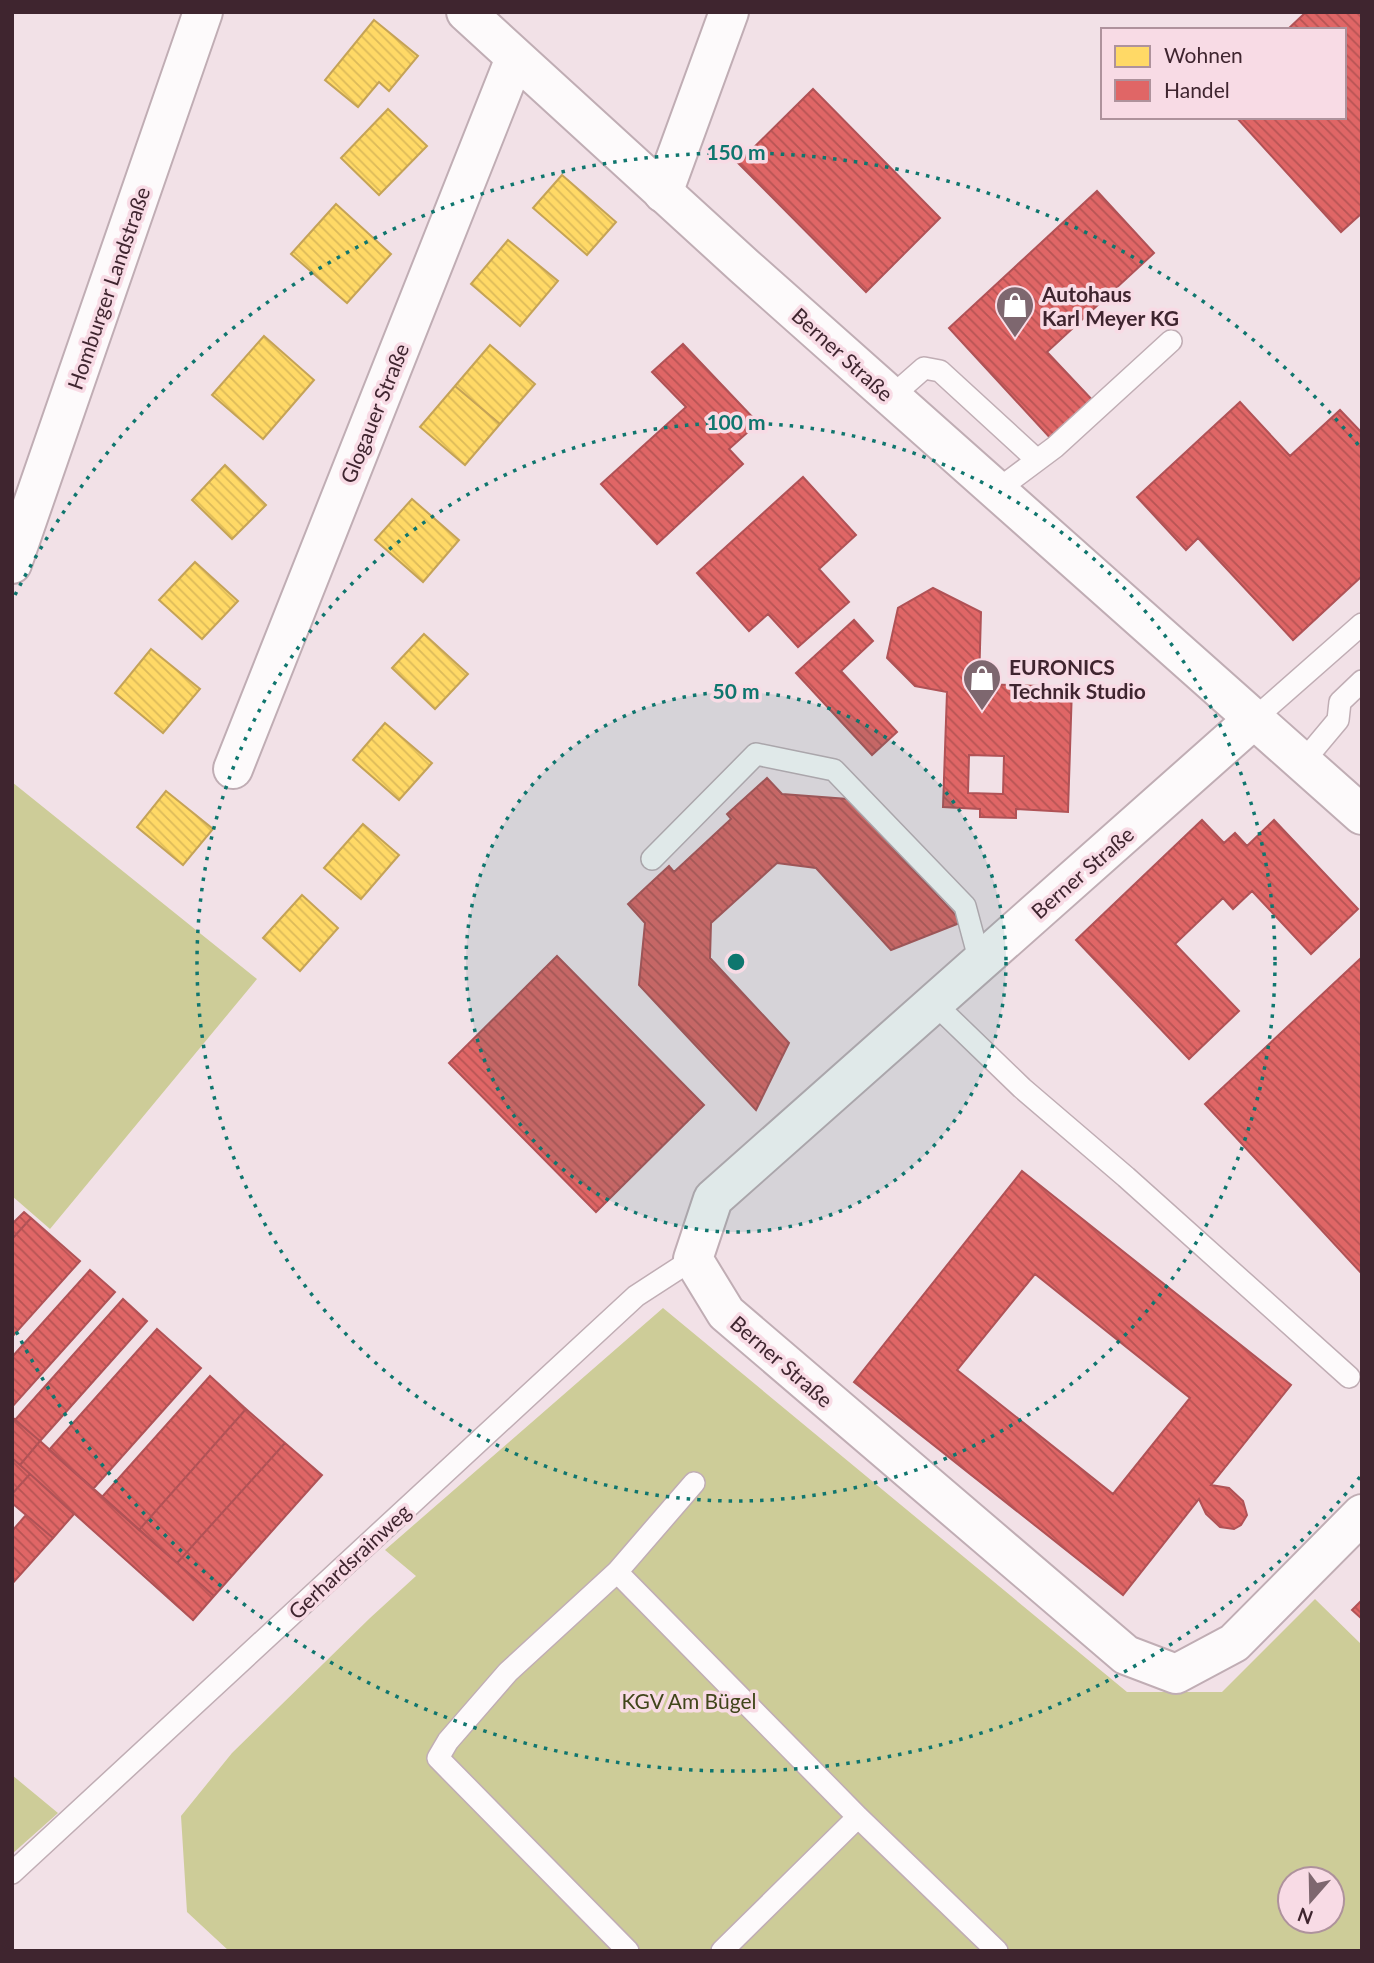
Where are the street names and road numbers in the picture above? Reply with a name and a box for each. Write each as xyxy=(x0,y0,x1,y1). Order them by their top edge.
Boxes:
street label: Homburger Landstraße xyxy=(62,183,154,393)
street label: Berner Straße xyxy=(787,302,899,406)
street label: Glogauer Straße xyxy=(335,340,413,486)
street label: Berner Straße xyxy=(1026,821,1138,923)
street label: Berner Straße xyxy=(726,1310,838,1412)
street label: Gerhardsrainweg xyxy=(283,1498,415,1624)

